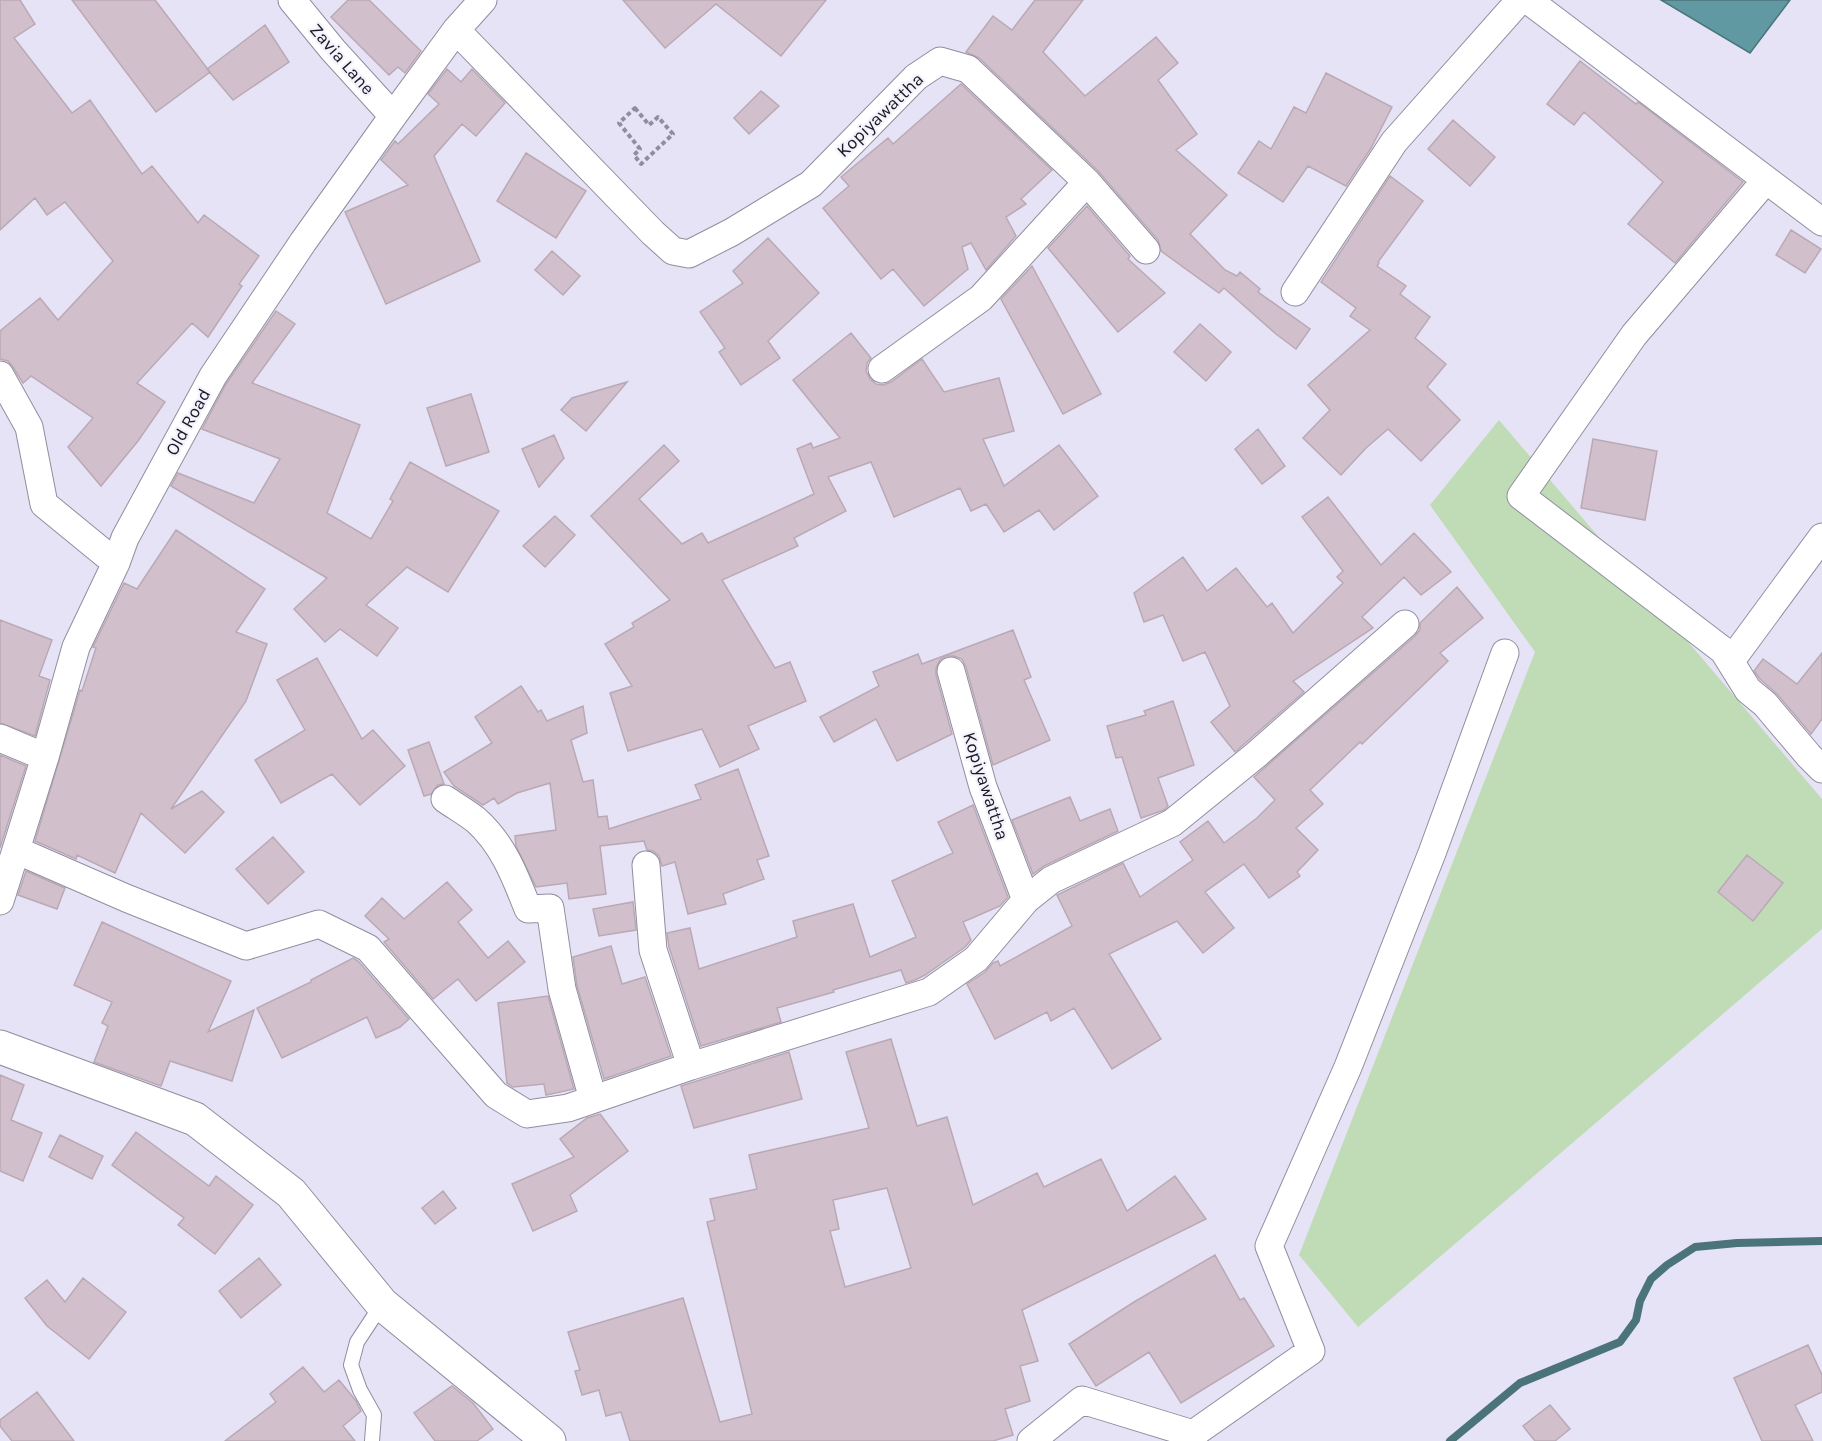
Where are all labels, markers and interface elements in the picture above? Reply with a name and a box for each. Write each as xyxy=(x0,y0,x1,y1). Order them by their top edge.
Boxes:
street label: Zavia Lane xyxy=(305,19,379,99)
street label: Kopiyawattha xyxy=(832,68,928,162)
street label: Old Road xyxy=(161,385,215,459)
street label: Kopiyawattha xyxy=(958,729,1014,843)

